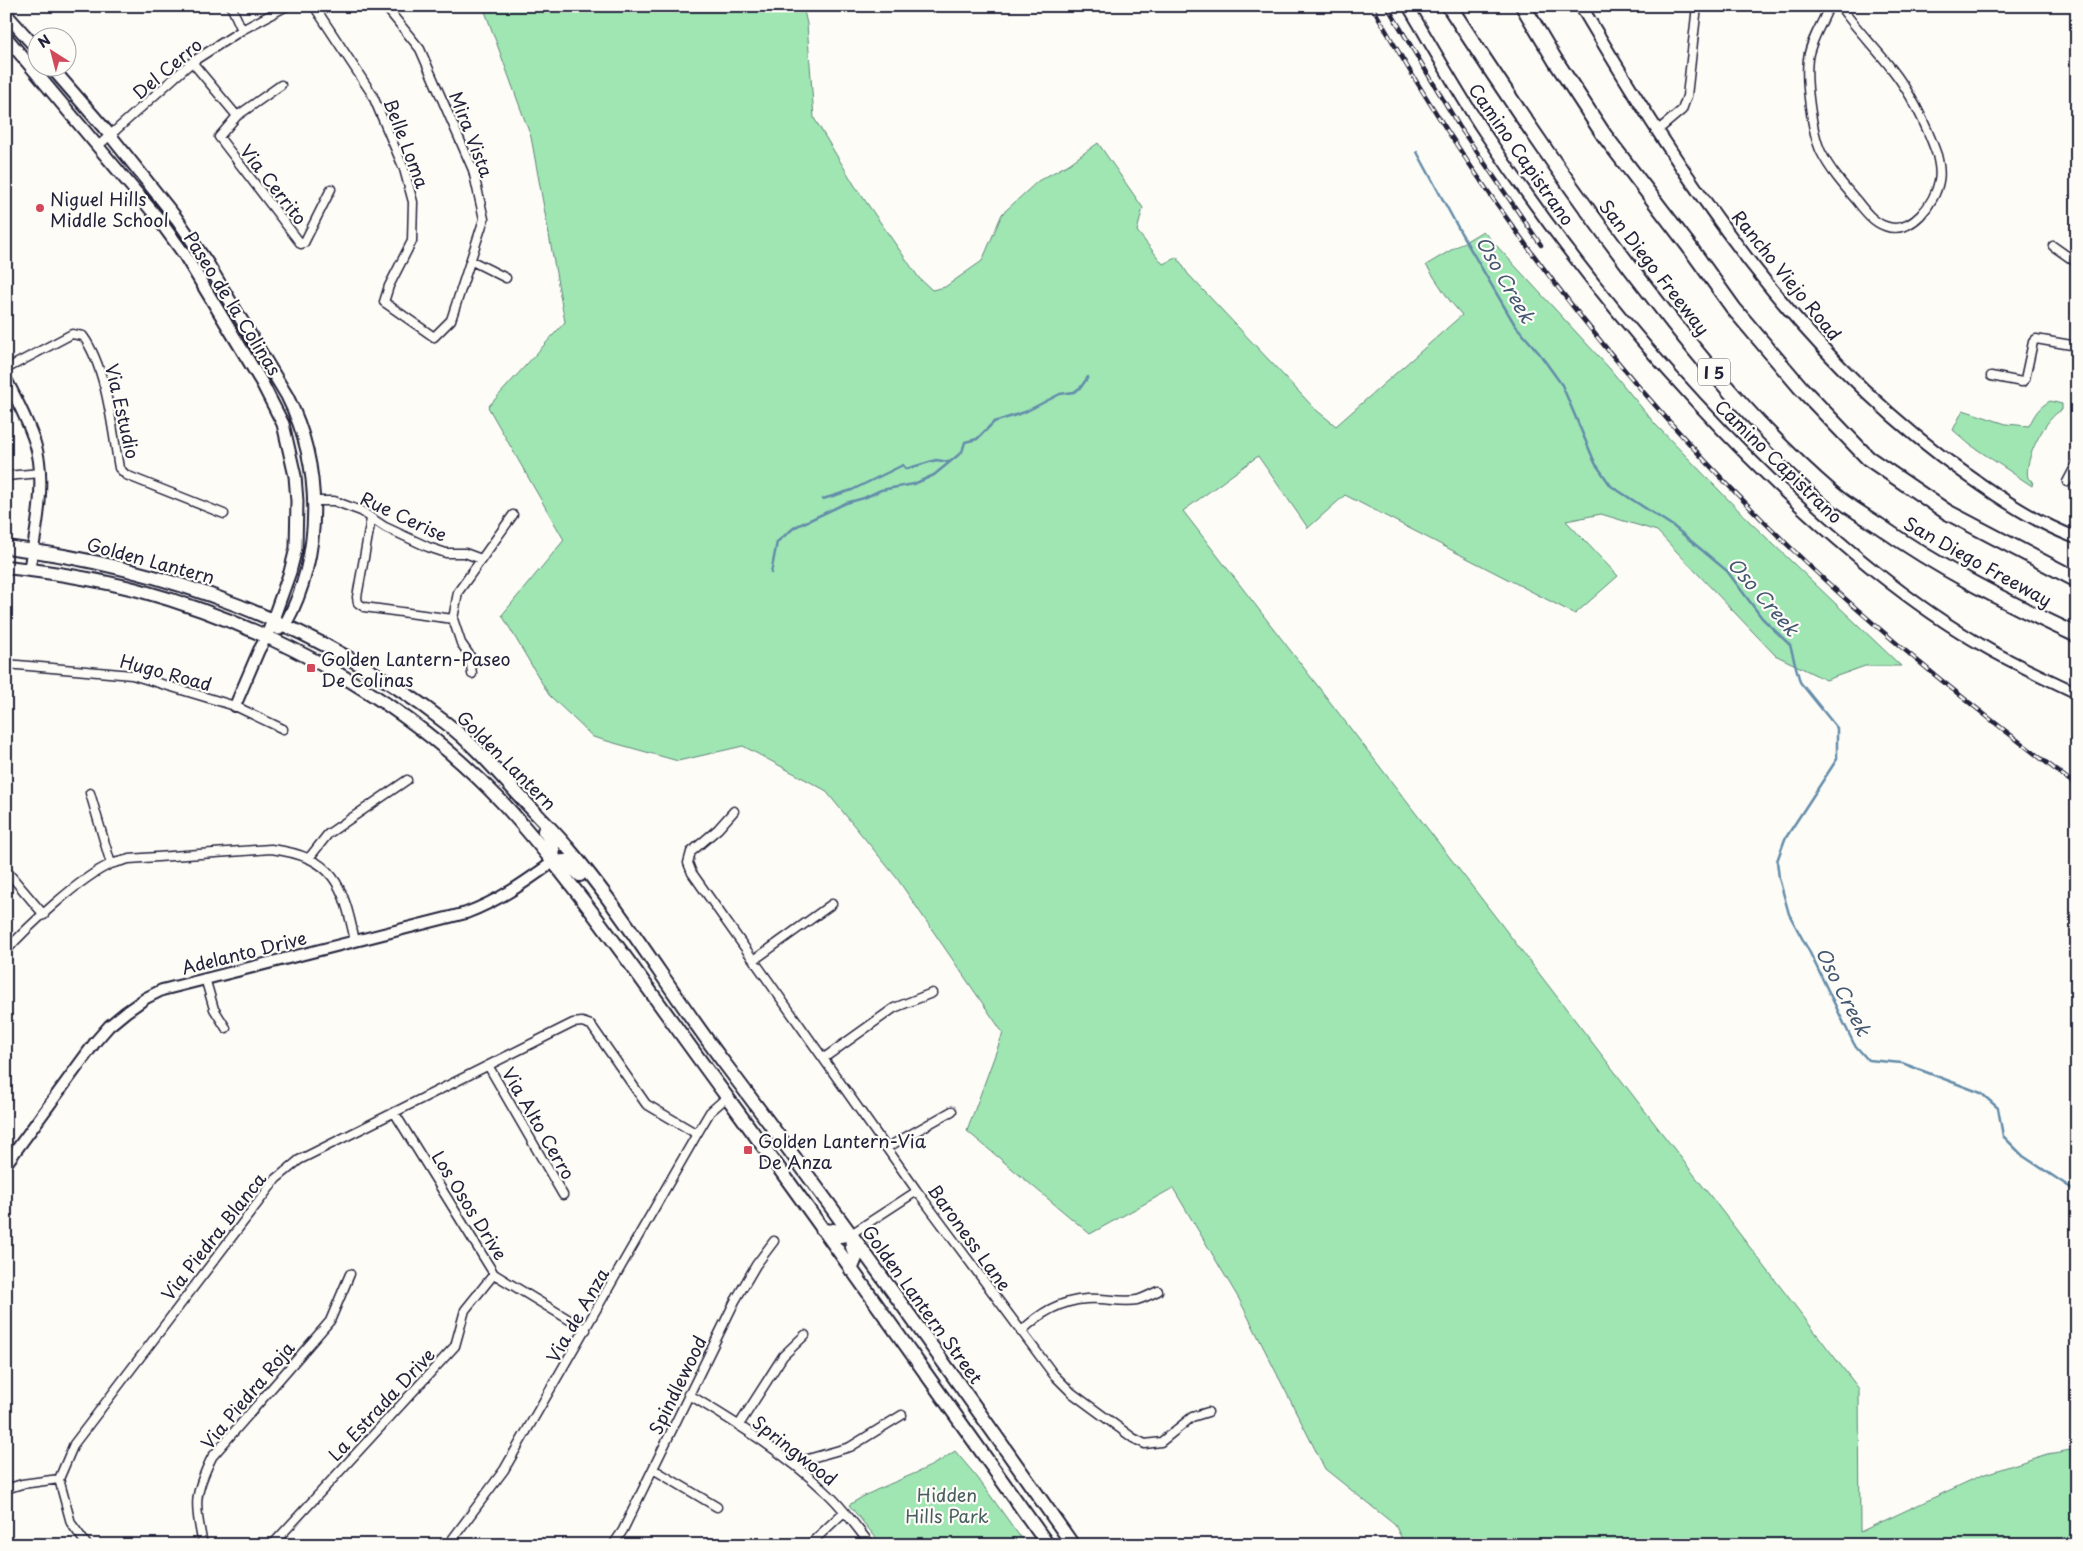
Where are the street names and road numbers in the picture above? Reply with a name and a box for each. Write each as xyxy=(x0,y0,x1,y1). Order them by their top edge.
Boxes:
street label: Del Cerro xyxy=(126,31,208,105)
street label: Camino Capistrano xyxy=(1463,77,1581,231)
street label: Mira Vista xyxy=(443,87,501,181)
street label: Belle Loma xyxy=(378,94,437,193)
street label: Via Cerrito xyxy=(234,138,314,230)
street label: San Diego Freeway xyxy=(1593,193,1717,341)
street label: Rancho Viejo Road xyxy=(1726,204,1848,346)
street label: Paseo de la Colinas xyxy=(178,226,288,380)
road number: I 5 xyxy=(1698,358,1730,386)
street label: Via Estudio xyxy=(99,361,147,461)
street label: Camino Capistrano xyxy=(1709,393,1849,529)
street label: Rue Cerise xyxy=(356,484,452,548)
street label: San Diego Freeway xyxy=(1899,509,2057,613)
street label: Golden Lantern xyxy=(84,530,218,590)
street label: Hugo Road xyxy=(117,647,215,697)
street label: Golden Lantern xyxy=(451,704,563,816)
street label: Adelanto Drive xyxy=(179,923,309,981)
street label: Via Alto Cerro xyxy=(496,1062,582,1184)
street label: Los Osos Drive xyxy=(426,1145,514,1265)
street label: Via Piedra Blanca xyxy=(154,1166,272,1306)
street label: Baroness Lane xyxy=(922,1178,1018,1296)
street label: Golden Lantern Street xyxy=(856,1219,990,1389)
street label: Via de Anza xyxy=(539,1262,615,1367)
street label: Spindlewood xyxy=(641,1331,713,1439)
street label: Via Piedra Roja xyxy=(194,1335,301,1455)
street label: La Estrada Drive xyxy=(321,1341,441,1467)
street label: Springwood xyxy=(747,1408,843,1492)

